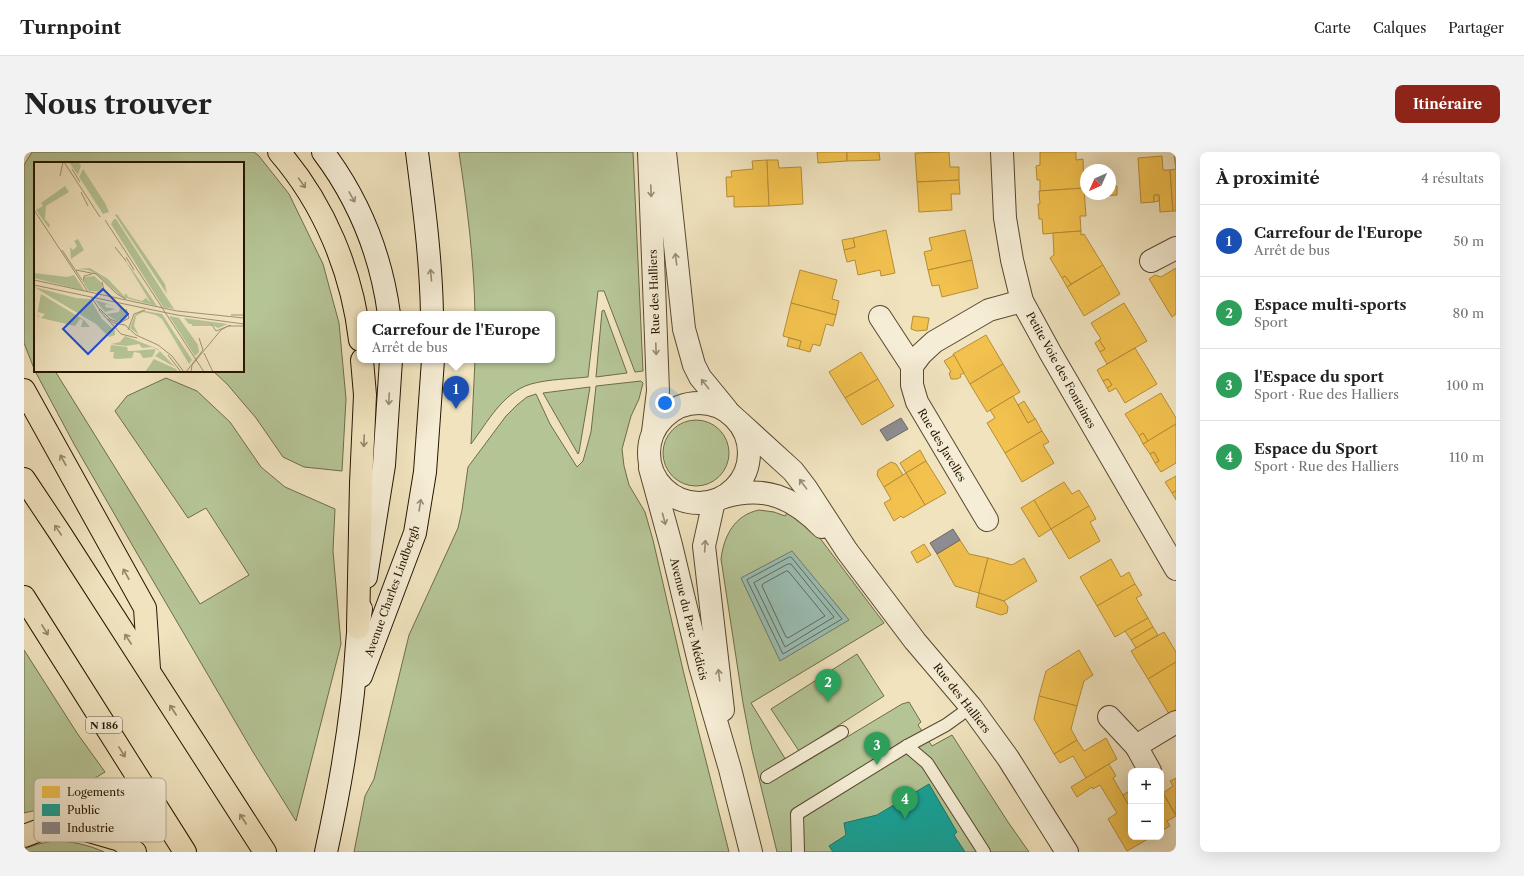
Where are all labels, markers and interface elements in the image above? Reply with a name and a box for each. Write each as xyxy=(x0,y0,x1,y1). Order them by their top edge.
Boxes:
text: Turnpoint xyxy=(20,16,121,39)
text: Carte xyxy=(1314,19,1351,37)
text: Calques xyxy=(1373,19,1426,37)
text: Partager xyxy=(1448,19,1504,37)
button: Itinéraire xyxy=(1395,85,1500,123)
text: Nous trouver xyxy=(24,87,212,121)
inset map xyxy=(34,162,244,372)
north arrow xyxy=(1080,164,1116,200)
text: À proximité xyxy=(1216,168,1320,188)
text: 4 résultats xyxy=(1421,170,1484,186)
one-way arrow xyxy=(298,177,306,188)
one-way arrow xyxy=(647,184,654,197)
one-way arrow xyxy=(348,191,356,203)
text: Carrefour de l'Europe xyxy=(1254,223,1423,242)
text: 1 xyxy=(1226,233,1232,249)
text: 50 m xyxy=(1453,233,1484,249)
text: Arrêt de bus xyxy=(1254,242,1330,258)
street label: Rue des Halliers xyxy=(646,249,662,335)
one-way arrow xyxy=(672,253,680,266)
one-way arrow xyxy=(427,269,434,282)
text: Espace multi-sports xyxy=(1254,295,1407,314)
text: 2 xyxy=(1225,305,1233,321)
text: 80 m xyxy=(1452,305,1484,321)
street label: Petite Voie des Fontaines xyxy=(1023,309,1099,431)
popup xyxy=(357,311,555,363)
text: Sport xyxy=(1254,314,1288,330)
text: Carrefour de l'Europe xyxy=(372,320,540,339)
text: Arrêt de bus xyxy=(372,339,448,355)
one-way arrow xyxy=(652,342,660,355)
text: l'Espace du sport xyxy=(1254,367,1384,386)
pin: 1 xyxy=(443,376,469,409)
text: 3 xyxy=(1225,377,1233,393)
text: 100 m xyxy=(1446,377,1484,393)
one-way arrow xyxy=(701,379,710,390)
text: Sport · Rue des Halliers xyxy=(1254,386,1399,402)
one-way arrow xyxy=(385,392,392,405)
your location xyxy=(655,393,675,413)
street label: Rue des Javelles xyxy=(915,406,969,484)
one-way arrow xyxy=(360,434,367,447)
text: Espace du Sport xyxy=(1254,439,1378,458)
text: 4 xyxy=(1225,449,1233,465)
text: 110 m xyxy=(1449,449,1484,465)
one-way arrow xyxy=(59,454,67,466)
text: Sport · Rue des Halliers xyxy=(1254,458,1399,474)
one-way arrow xyxy=(799,478,807,489)
one-way arrow xyxy=(416,499,424,512)
one-way arrow xyxy=(661,512,668,525)
street label: Avenue Charles Lindbergh xyxy=(361,523,422,660)
one-way arrow xyxy=(54,525,62,536)
one-way arrow xyxy=(701,539,708,552)
street label: Avenue du Parc Médicis xyxy=(667,555,711,682)
one-way arrow xyxy=(121,568,129,580)
one-way arrow xyxy=(41,624,49,635)
one-way arrow xyxy=(124,634,132,645)
street label: Rue des Halliers xyxy=(930,660,994,736)
one-way arrow xyxy=(716,669,723,682)
pin: 2 xyxy=(815,669,841,702)
one-way arrow xyxy=(169,705,177,716)
road number: N 186 xyxy=(86,717,122,733)
pin: 3 xyxy=(864,732,890,765)
one-way arrow xyxy=(118,746,126,758)
map controls xyxy=(1128,768,1164,840)
button: + xyxy=(1128,768,1164,804)
legend xyxy=(34,778,166,842)
text: Logements xyxy=(67,785,125,799)
pin: 4 xyxy=(892,786,918,819)
text: Public xyxy=(67,803,100,817)
button: − xyxy=(1128,804,1164,840)
one-way arrow xyxy=(239,813,247,825)
text: Industrie xyxy=(67,821,114,835)

